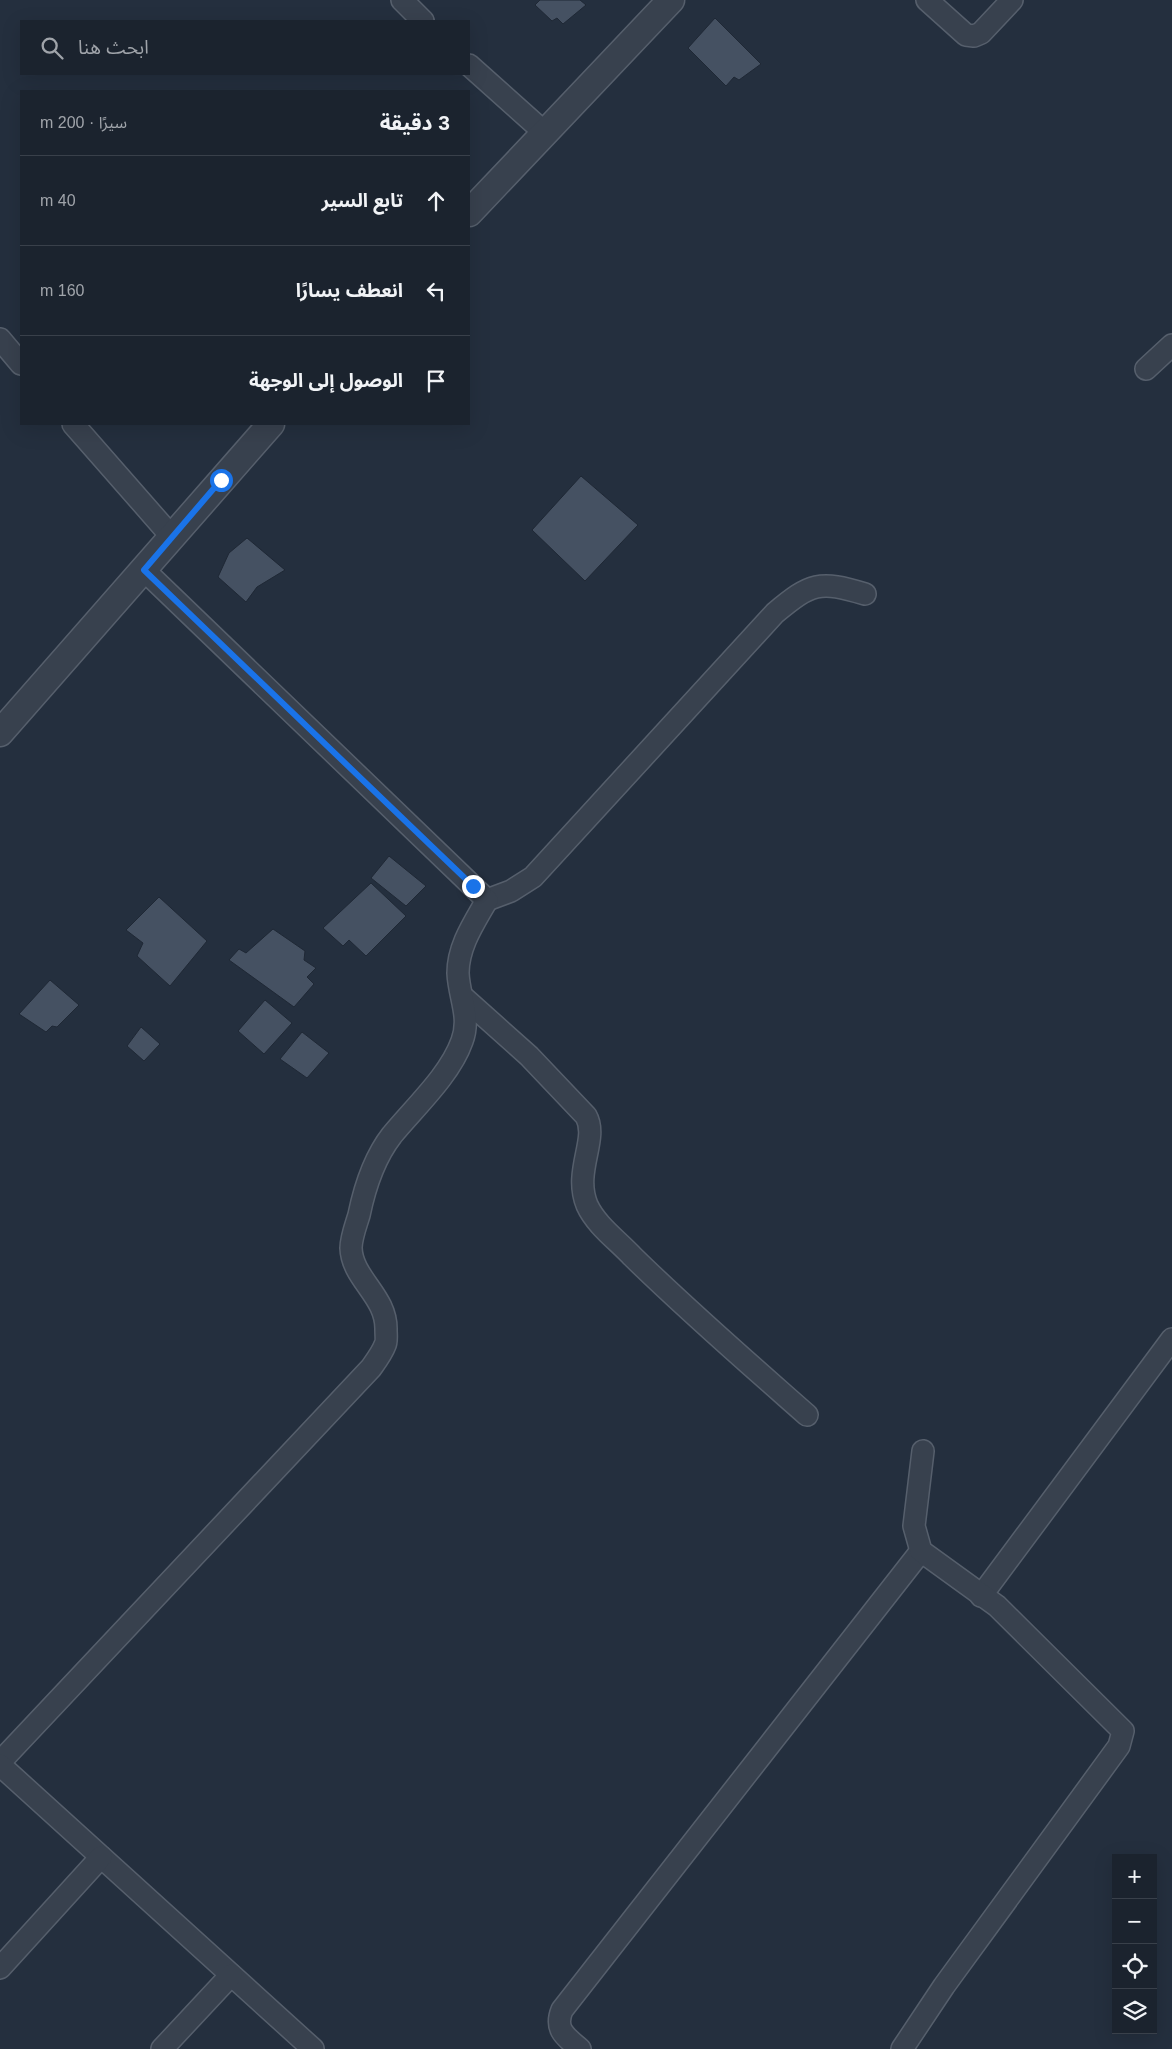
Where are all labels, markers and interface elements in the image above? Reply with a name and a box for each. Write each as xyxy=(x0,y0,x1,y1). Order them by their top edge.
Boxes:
search box xyxy=(20,20,470,75)
icon: search xyxy=(38,34,66,62)
text: ابحث هنا xyxy=(78,37,149,58)
text: 3 دقيقة xyxy=(380,111,450,134)
text: سيرًا · 200 m xyxy=(40,114,127,131)
icon: ahead xyxy=(422,187,450,215)
text: تابع السير xyxy=(321,190,403,211)
text: 40 m xyxy=(40,192,76,209)
icon: left xyxy=(422,277,450,305)
text: انعطف يسارًا xyxy=(296,280,403,301)
text: 160 m xyxy=(40,282,84,299)
icon: arrive xyxy=(422,367,450,395)
text: الوصول إلى الوجهة xyxy=(249,370,403,391)
route start xyxy=(210,469,233,492)
route end xyxy=(462,875,485,898)
map controls xyxy=(1112,1854,1157,2034)
button: + xyxy=(1112,1854,1157,1899)
button: − xyxy=(1112,1899,1157,1944)
button: locate xyxy=(1112,1944,1157,1989)
button: layers xyxy=(1112,1989,1157,2034)

